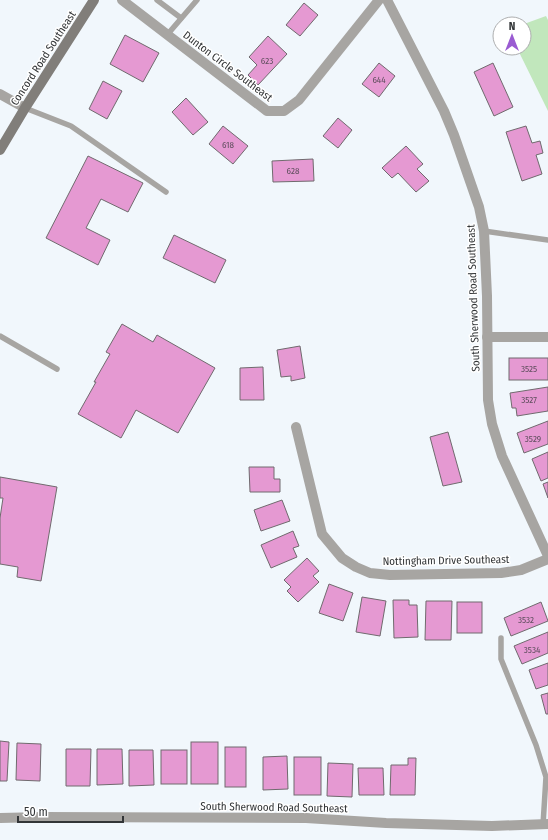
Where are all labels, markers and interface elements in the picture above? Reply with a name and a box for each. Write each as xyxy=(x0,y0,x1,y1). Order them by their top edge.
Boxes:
street label: Concord Road Southeast xyxy=(8,8,79,108)
north arrow xyxy=(492,16,532,56)
text: N xyxy=(509,20,515,33)
street label: Dunton Circle Southeast xyxy=(181,29,275,104)
house number: 623 xyxy=(261,56,273,66)
house number: 644 xyxy=(372,75,386,85)
house number: 618 xyxy=(222,140,235,150)
house number: 628 xyxy=(287,166,300,176)
street label: South Sherwood Road Southeast xyxy=(464,224,483,372)
house number: 3525 xyxy=(521,364,537,374)
house number: 3527 xyxy=(521,395,537,405)
house number: 3529 xyxy=(525,434,541,444)
street label: Nottingham Drive Southeast xyxy=(382,553,510,568)
house number: 3532 xyxy=(518,615,534,625)
house number: 3534 xyxy=(524,645,541,655)
scale bar xyxy=(18,798,123,824)
street label: South Sherwood Road Southeast xyxy=(200,800,348,815)
text: 50 m xyxy=(24,805,48,819)

